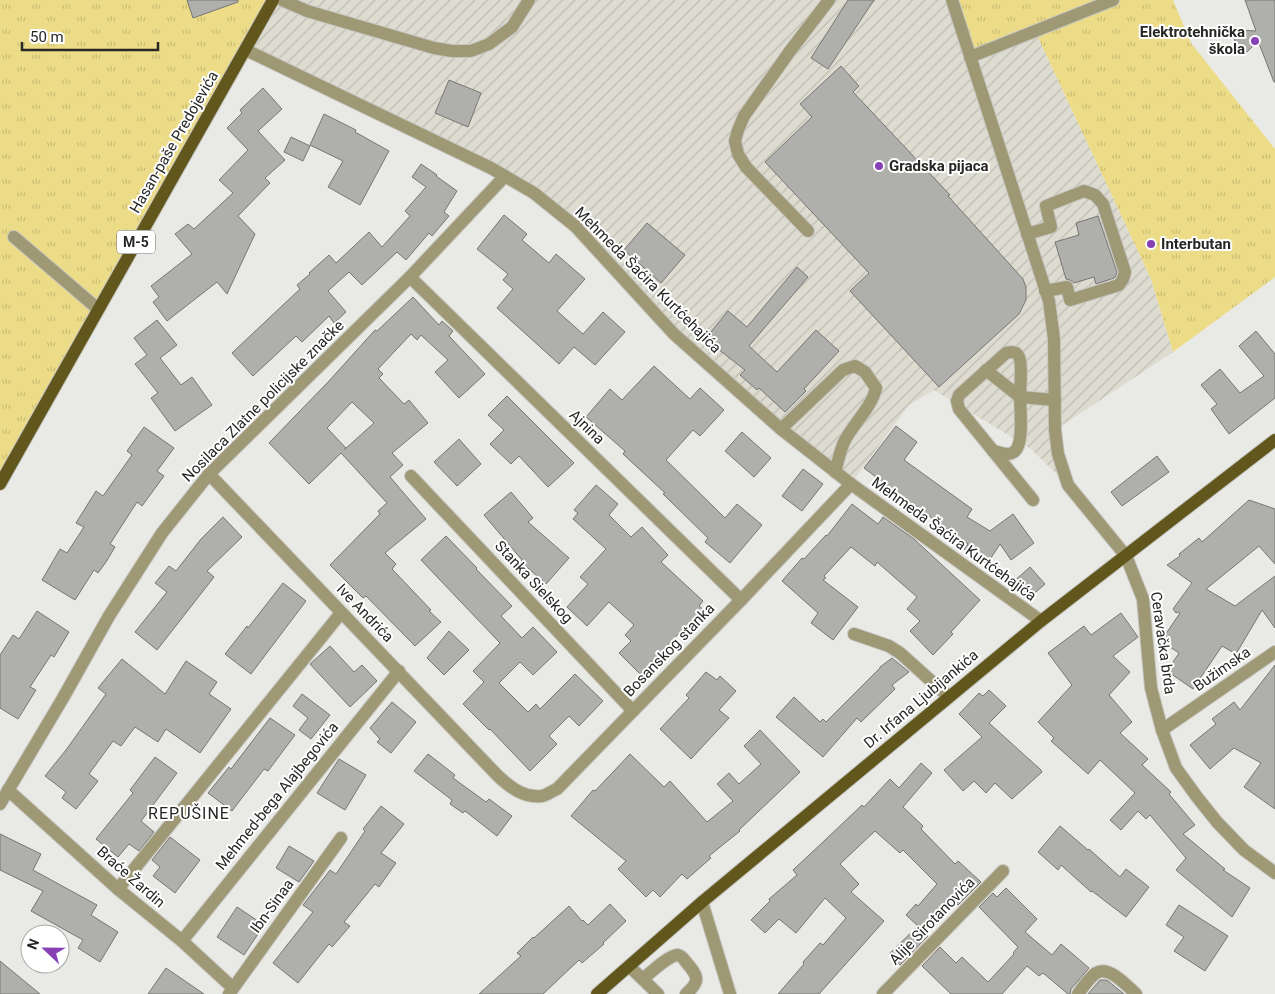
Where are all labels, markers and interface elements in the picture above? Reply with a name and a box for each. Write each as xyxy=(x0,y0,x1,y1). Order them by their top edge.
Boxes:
scale bar xyxy=(22,20,159,52)
place label: Elektrotehnička škola xyxy=(1140,23,1245,58)
text: 50 m xyxy=(30,28,64,46)
marker: Elektrotehnička škola xyxy=(1249,35,1261,47)
street label: Hasan-paše Predojevića xyxy=(126,68,222,216)
place label: Gradska pijaca xyxy=(889,157,989,175)
marker: Gradska pijaca xyxy=(873,160,885,172)
street label: Mehmeda Šaćira Kurtćehajića xyxy=(571,203,725,357)
road number: M-5 xyxy=(117,230,155,253)
place label: Interbutan xyxy=(1161,235,1231,253)
marker: Interbutan xyxy=(1145,238,1157,250)
street label: Nosilaca Zlatne policijske značke xyxy=(178,316,348,486)
street label: Ajnina xyxy=(566,406,608,448)
street label: Mehmeda Šaćira Kurtćehajića xyxy=(868,473,1040,605)
street label: Stanka Sielskog xyxy=(491,537,577,627)
street label: Ive Andrića xyxy=(333,580,397,646)
street label: Ceravačka brda xyxy=(1147,591,1179,695)
street label: Bosanskog stanka xyxy=(620,600,718,700)
street label: Bužimska xyxy=(1190,643,1254,695)
street label: Dr. Irfana Ljubijankića xyxy=(860,646,982,752)
street label: Mehmed-bega Alajbegovića xyxy=(212,718,342,874)
district label: REPUŠINE xyxy=(148,803,230,823)
street label: Braće Žardin xyxy=(93,843,169,911)
street label: Alije Sirotanovića xyxy=(886,873,978,969)
street label: Ibn-Sinaa xyxy=(246,876,298,936)
north arrow xyxy=(20,924,70,974)
text: N xyxy=(24,937,42,952)

